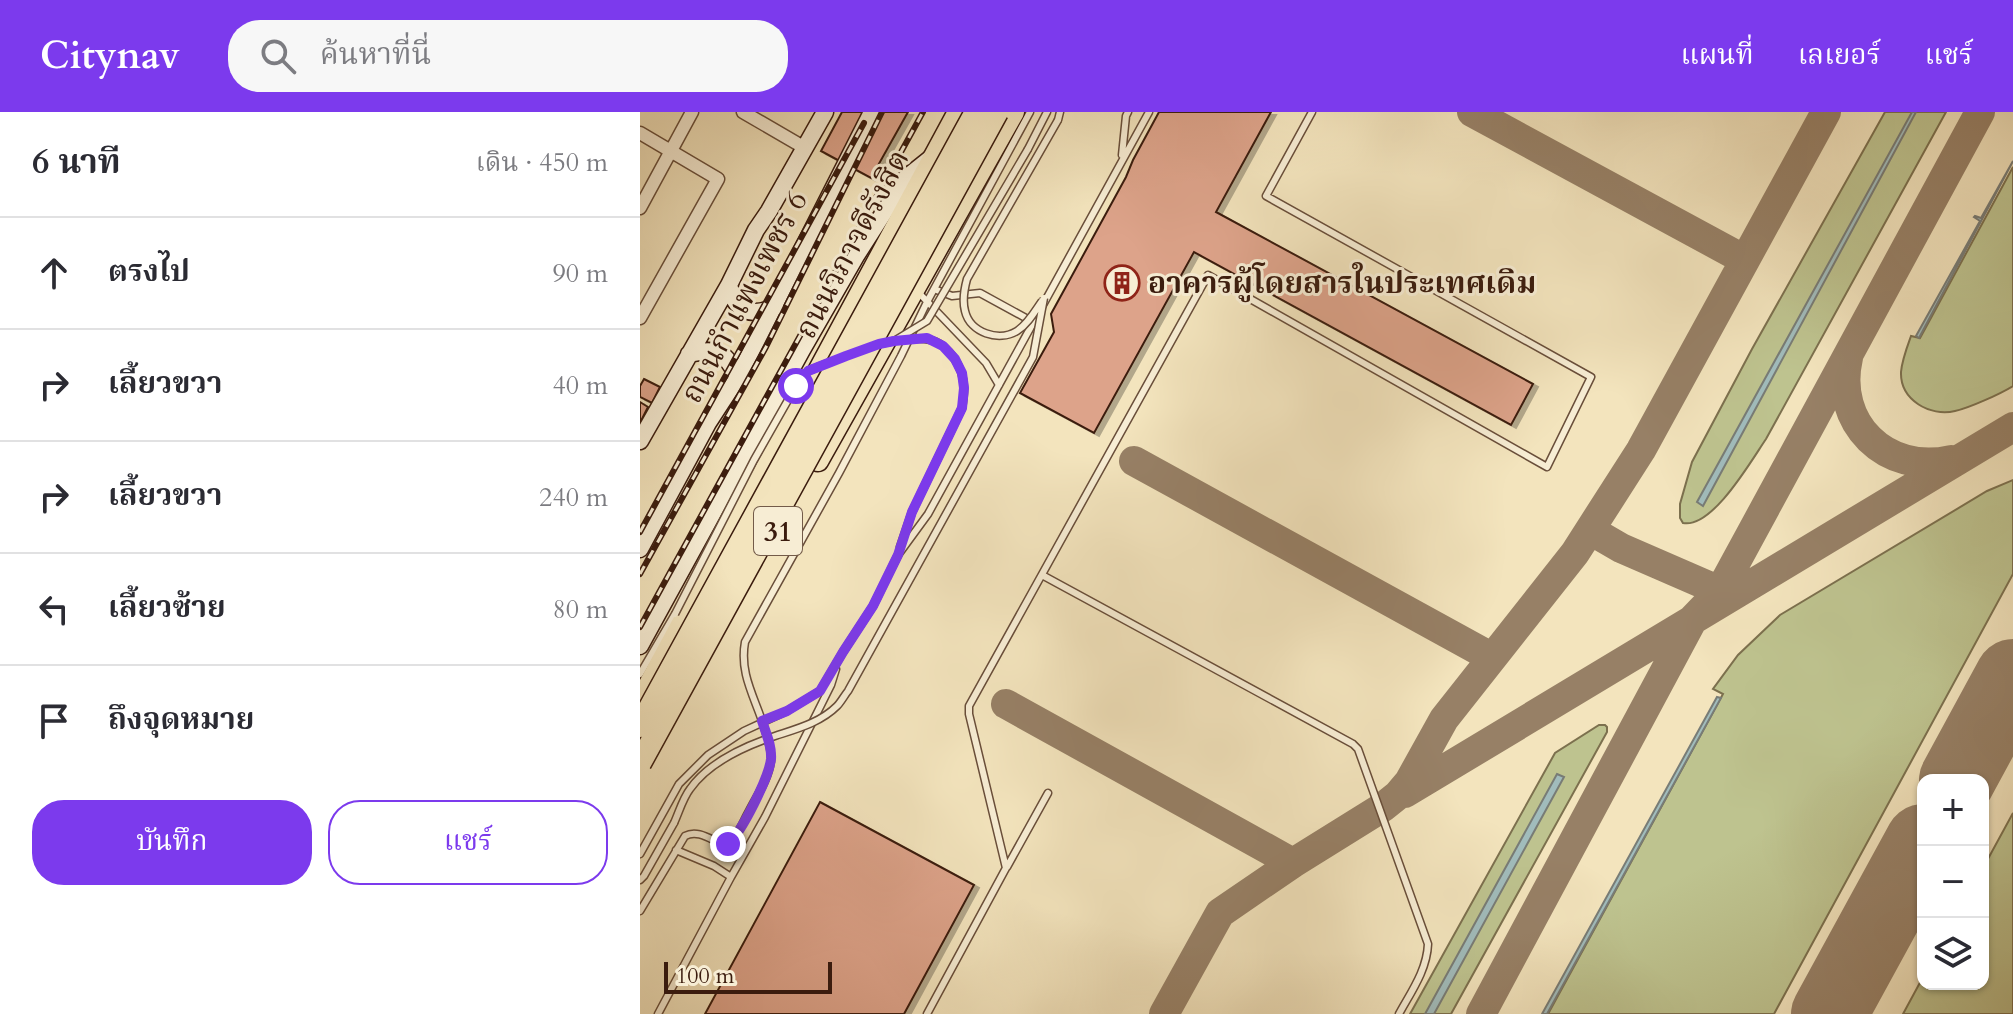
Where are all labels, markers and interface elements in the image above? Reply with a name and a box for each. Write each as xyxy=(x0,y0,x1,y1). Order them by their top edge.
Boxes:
search box xyxy=(228,20,788,92)
text: Citynav xyxy=(40,30,180,82)
icon: search xyxy=(256,34,300,78)
text: ค้นหาที่นี่ xyxy=(320,34,431,75)
text: แผนที่ xyxy=(1680,36,1754,74)
text: เลเยอร์ xyxy=(1798,36,1881,74)
text: แชร์ xyxy=(1925,36,1973,74)
text: 6 นาที xyxy=(32,139,121,185)
street label: ถนนวิภาวดีรังสิต xyxy=(785,143,919,346)
text: เดิน · 450 m xyxy=(476,145,608,180)
street label: ถนนกำแพงเพชร 6 xyxy=(671,184,818,411)
icon: ahead xyxy=(32,251,76,295)
text: ตรงไป xyxy=(108,251,190,292)
text: 90 m xyxy=(552,256,608,291)
place label: อาคารผู้โดยสารในประเทศเดิม xyxy=(1148,262,1536,304)
building icon: อาคารผู้โดยสารในประเทศเดิม xyxy=(1103,264,1141,302)
icon: right xyxy=(32,363,76,407)
text: เลี้ยวขวา xyxy=(108,363,222,404)
text: 40 m xyxy=(552,368,608,403)
route start xyxy=(778,368,814,404)
icon: right xyxy=(32,475,76,519)
text: เลี้ยวขวา xyxy=(108,475,222,516)
text: 240 m xyxy=(539,480,608,515)
road number: 31 xyxy=(754,507,802,555)
icon: left xyxy=(32,587,76,631)
text: เลี้ยวซ้าย xyxy=(108,587,226,628)
text: 80 m xyxy=(552,592,608,627)
icon: arrive xyxy=(32,699,76,743)
text: ถึงจุดหมาย xyxy=(108,699,254,740)
map controls xyxy=(1917,774,1989,990)
button: + xyxy=(1917,774,1989,846)
button: บันทึก xyxy=(32,800,312,885)
button: แชร์ xyxy=(328,800,608,885)
route end xyxy=(710,826,746,862)
button: − xyxy=(1917,846,1989,918)
button: layers xyxy=(1917,918,1989,990)
scale bar xyxy=(664,958,832,994)
text: 100 m xyxy=(676,961,734,991)

